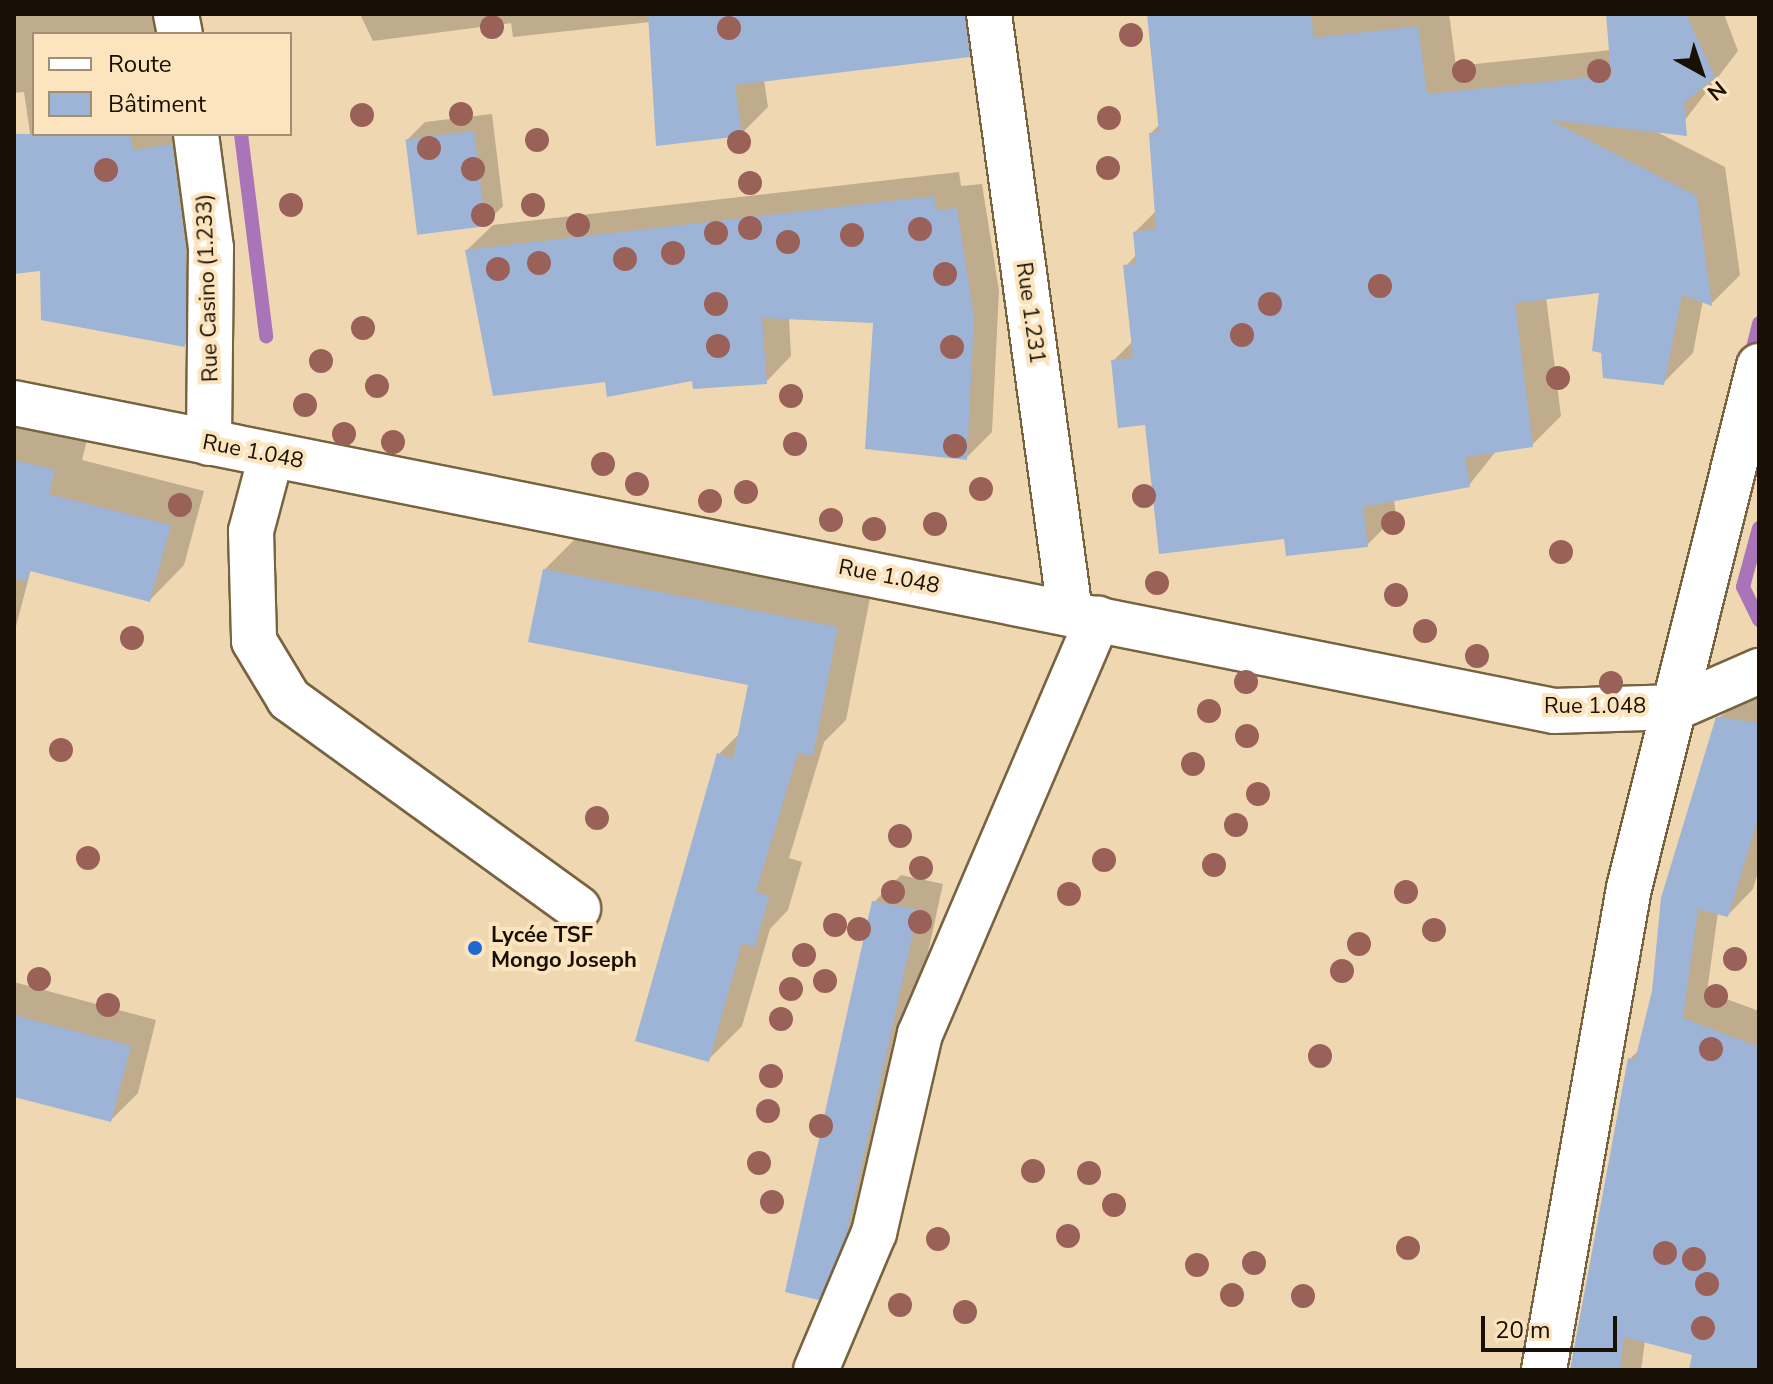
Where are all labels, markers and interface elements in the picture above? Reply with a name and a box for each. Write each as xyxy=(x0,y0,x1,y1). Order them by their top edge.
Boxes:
legend xyxy=(32,32,292,136)
north arrow xyxy=(1661,32,1741,112)
text: Route xyxy=(108,48,172,80)
text: N xyxy=(1700,74,1732,107)
text: Bâtiment xyxy=(108,88,206,120)
street label: Rue Casino (1.233) xyxy=(192,193,224,383)
street label: Rue 1.231 xyxy=(1010,261,1050,365)
street label: Rue 1.048 xyxy=(200,429,306,475)
street label: Rue 1.048 xyxy=(836,554,942,600)
street label: Rue 1.048 xyxy=(1544,694,1646,720)
place label: Lycée TSF Mongo Joseph xyxy=(491,922,637,974)
marker: Lycée TSF Mongo Joseph xyxy=(466,939,484,957)
scale bar xyxy=(1485,1300,1621,1350)
text: 20 m xyxy=(1495,1314,1551,1346)

